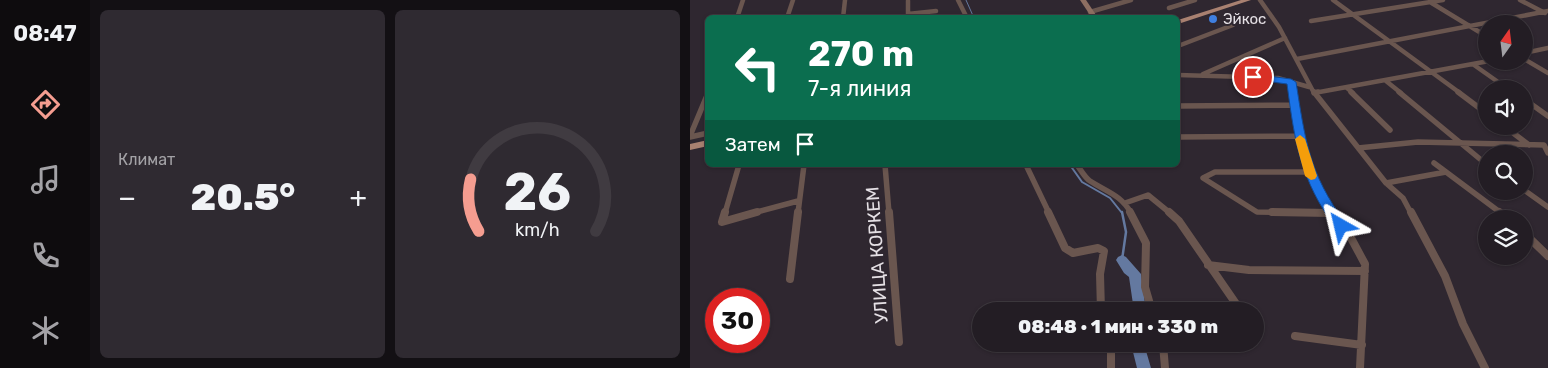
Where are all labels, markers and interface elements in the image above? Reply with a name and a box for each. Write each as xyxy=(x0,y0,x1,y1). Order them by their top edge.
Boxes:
place label: Эйкос xyxy=(1223,10,1266,28)
marker: Эйкос xyxy=(1207,13,1219,25)
north arrow xyxy=(1478,15,1532,70)
map controls xyxy=(1478,15,1533,265)
text: 08:47 xyxy=(13,20,77,47)
text: 270 m xyxy=(808,33,914,75)
icon: left xyxy=(725,35,790,100)
pin xyxy=(1232,56,1274,98)
icon: arrive xyxy=(1239,63,1267,91)
text: 7-я линия xyxy=(808,75,912,102)
button: sound xyxy=(1478,80,1533,135)
icon: directions xyxy=(28,87,63,122)
icon: arrive xyxy=(791,130,819,158)
text: Затем xyxy=(725,133,781,156)
button: search xyxy=(1478,145,1533,200)
text: Климат xyxy=(118,150,175,169)
text: 26 xyxy=(504,161,571,223)
icon: music xyxy=(28,162,63,197)
text: 20.5° xyxy=(190,174,295,220)
text: − xyxy=(118,181,136,214)
text: + xyxy=(350,181,367,214)
street label: УЛИЦА КОРКЕМ xyxy=(861,186,893,324)
position arrow xyxy=(1314,199,1366,251)
button: layers xyxy=(1478,210,1533,265)
text: km/h xyxy=(515,219,560,240)
icon: phone xyxy=(28,238,63,273)
speed limit sign: 30 xyxy=(705,288,770,353)
icon: climate xyxy=(28,313,63,348)
text: 08:48 · 1 мин · 330 m xyxy=(1018,315,1218,338)

